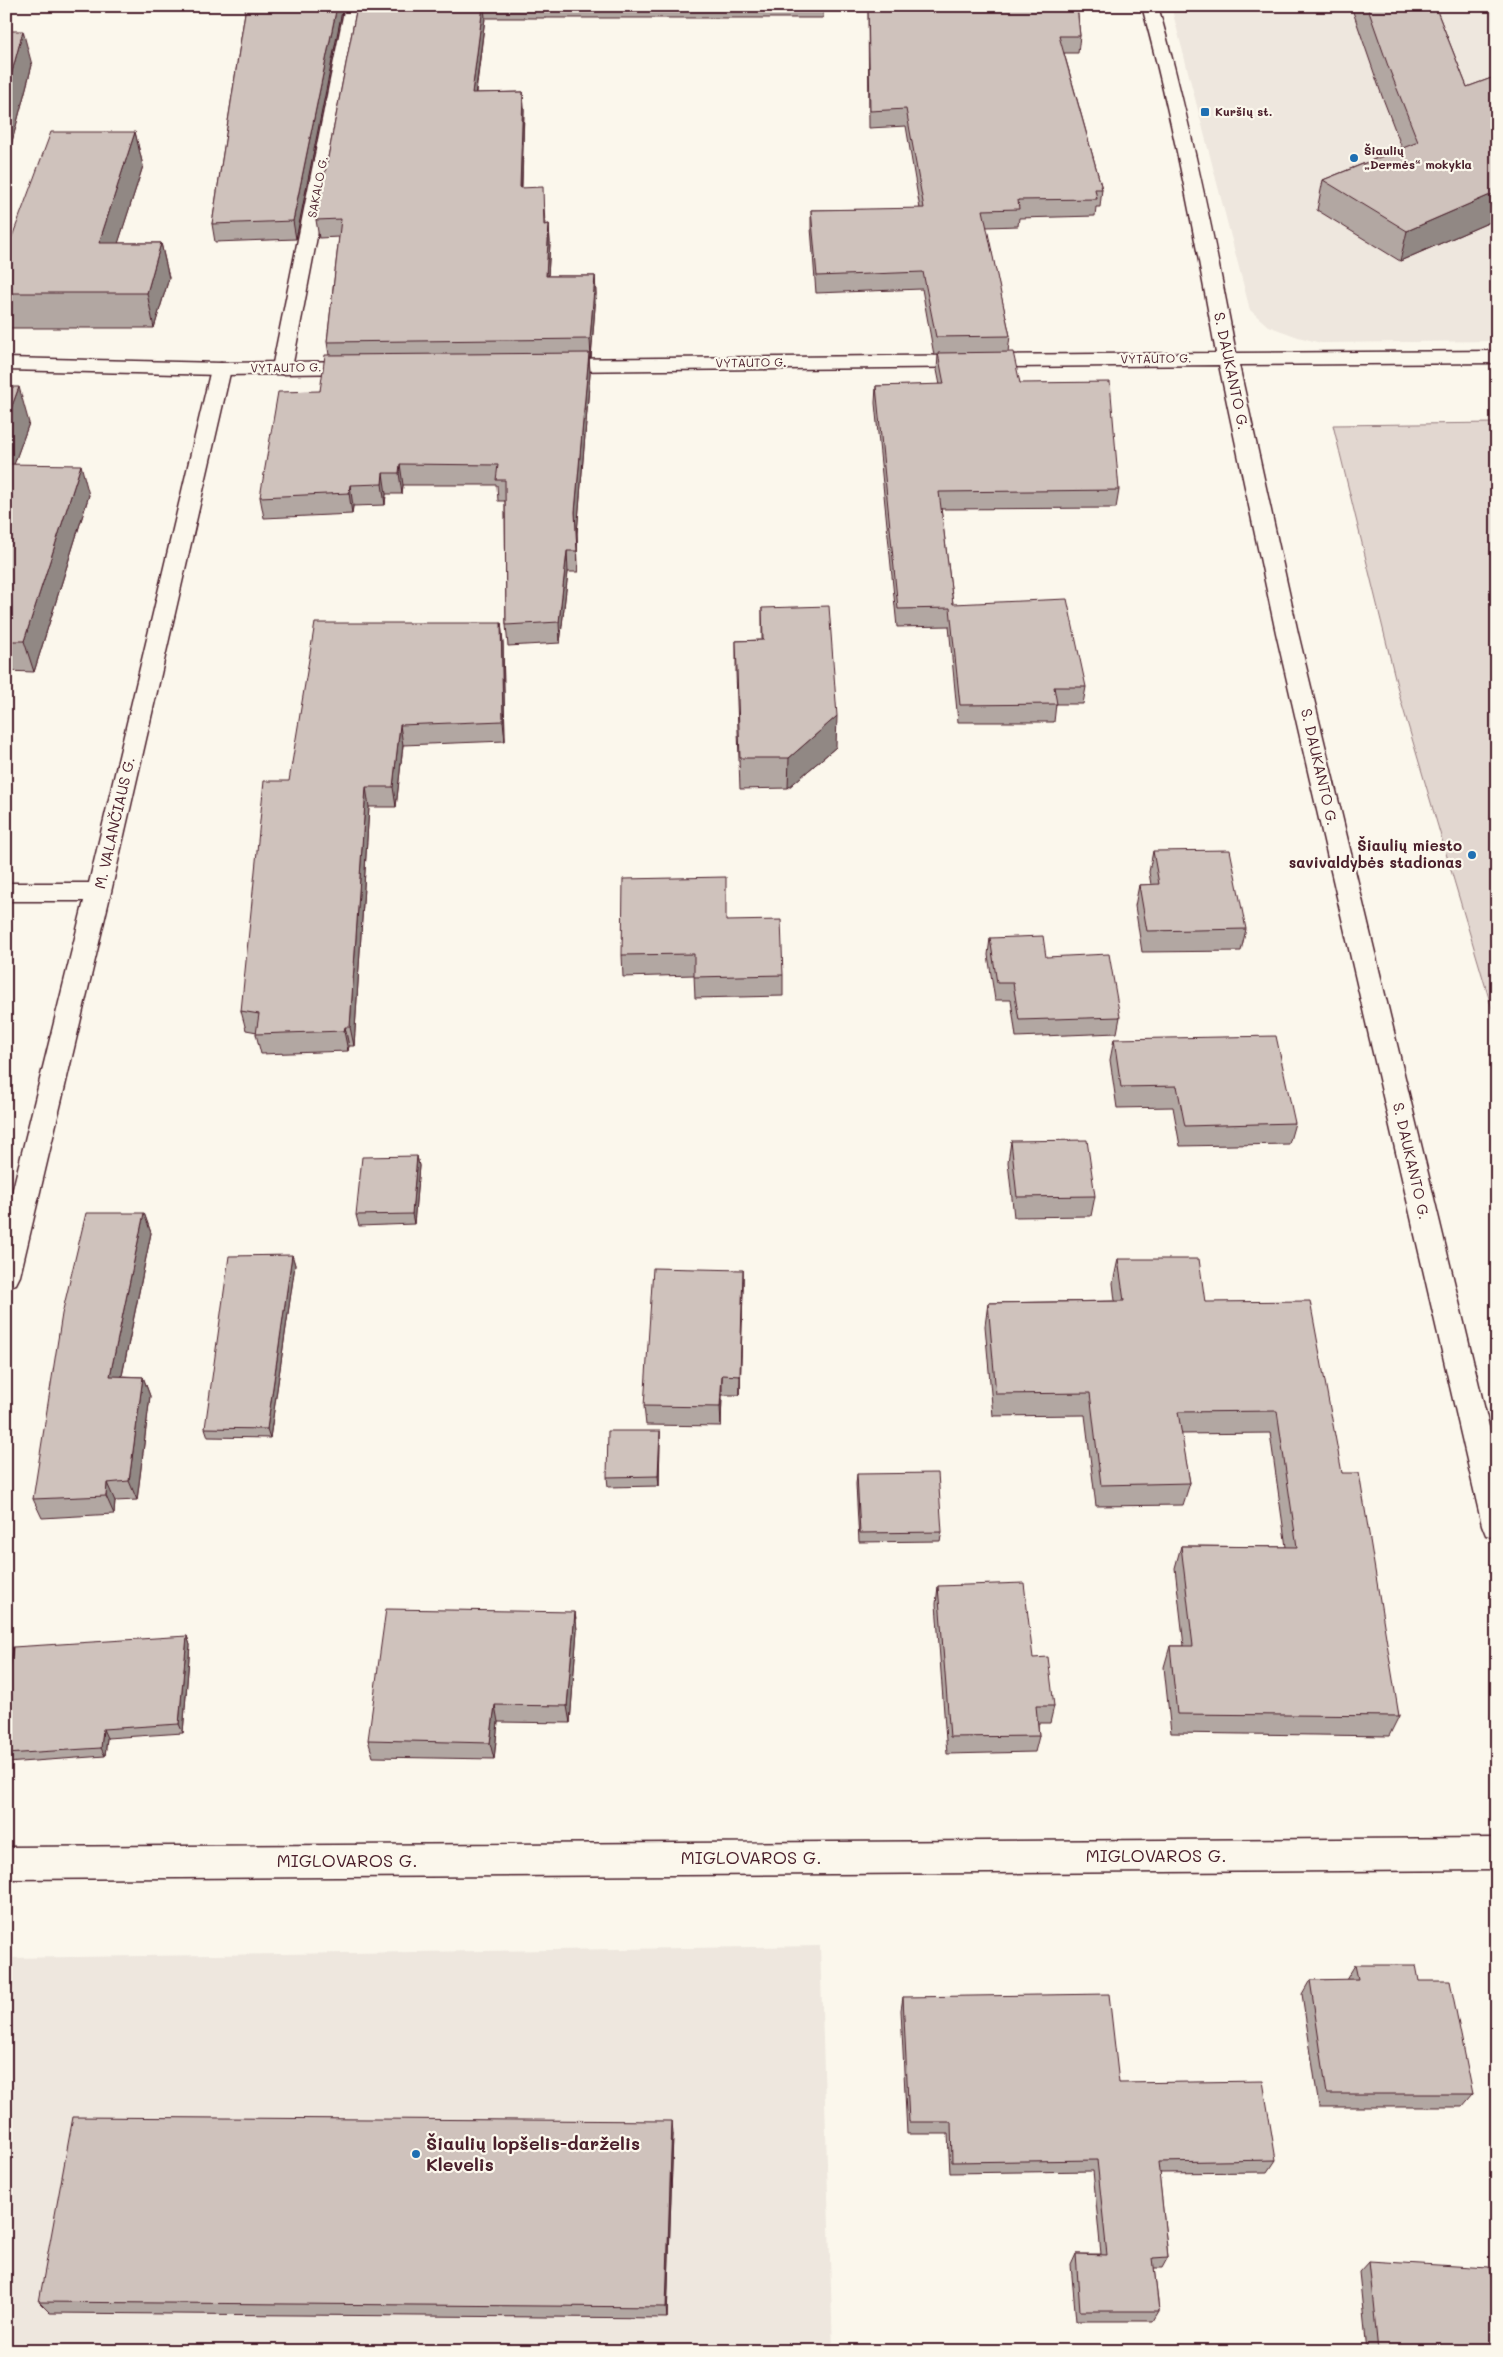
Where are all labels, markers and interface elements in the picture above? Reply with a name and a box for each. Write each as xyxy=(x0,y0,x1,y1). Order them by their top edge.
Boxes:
place label: Kuršių st. xyxy=(1215,103,1272,119)
marker: Kuršių st. xyxy=(1199,106,1211,118)
place label: Šiaulių „Dermės“ mokykla xyxy=(1364,142,1472,172)
marker: Šiaulių „Dermės“ mokykla xyxy=(1348,152,1360,164)
street label: SAKALO G. xyxy=(303,154,331,219)
street label: S. DAUKANTO G. xyxy=(1210,310,1254,431)
street label: VYTAUTO G. xyxy=(1120,349,1192,367)
street label: VYTAUTO G. xyxy=(715,353,787,371)
street label: VYTAUTO G. xyxy=(250,358,322,376)
street label: S. DAUKANTO G. xyxy=(1297,706,1343,827)
street label: M. VALANČIAUS G. xyxy=(89,755,139,891)
place label: Šiaulių miesto savivaldybės stadionas xyxy=(1289,835,1462,872)
marker: Šiaulių miesto savivaldybės stadionas xyxy=(1466,849,1478,861)
street label: S. DAUKANTO G. xyxy=(1389,1100,1435,1221)
street label: MIGLOVAROS G. xyxy=(1086,1843,1226,1867)
street label: MIGLOVAROS G. xyxy=(681,1845,821,1869)
street label: MIGLOVAROS G. xyxy=(277,1848,417,1872)
place label: Šiaulių lopšelis-darželis Klevelis xyxy=(426,2131,640,2176)
marker: Šiaulių lopšelis-darželis Klevelis xyxy=(410,2148,422,2160)

